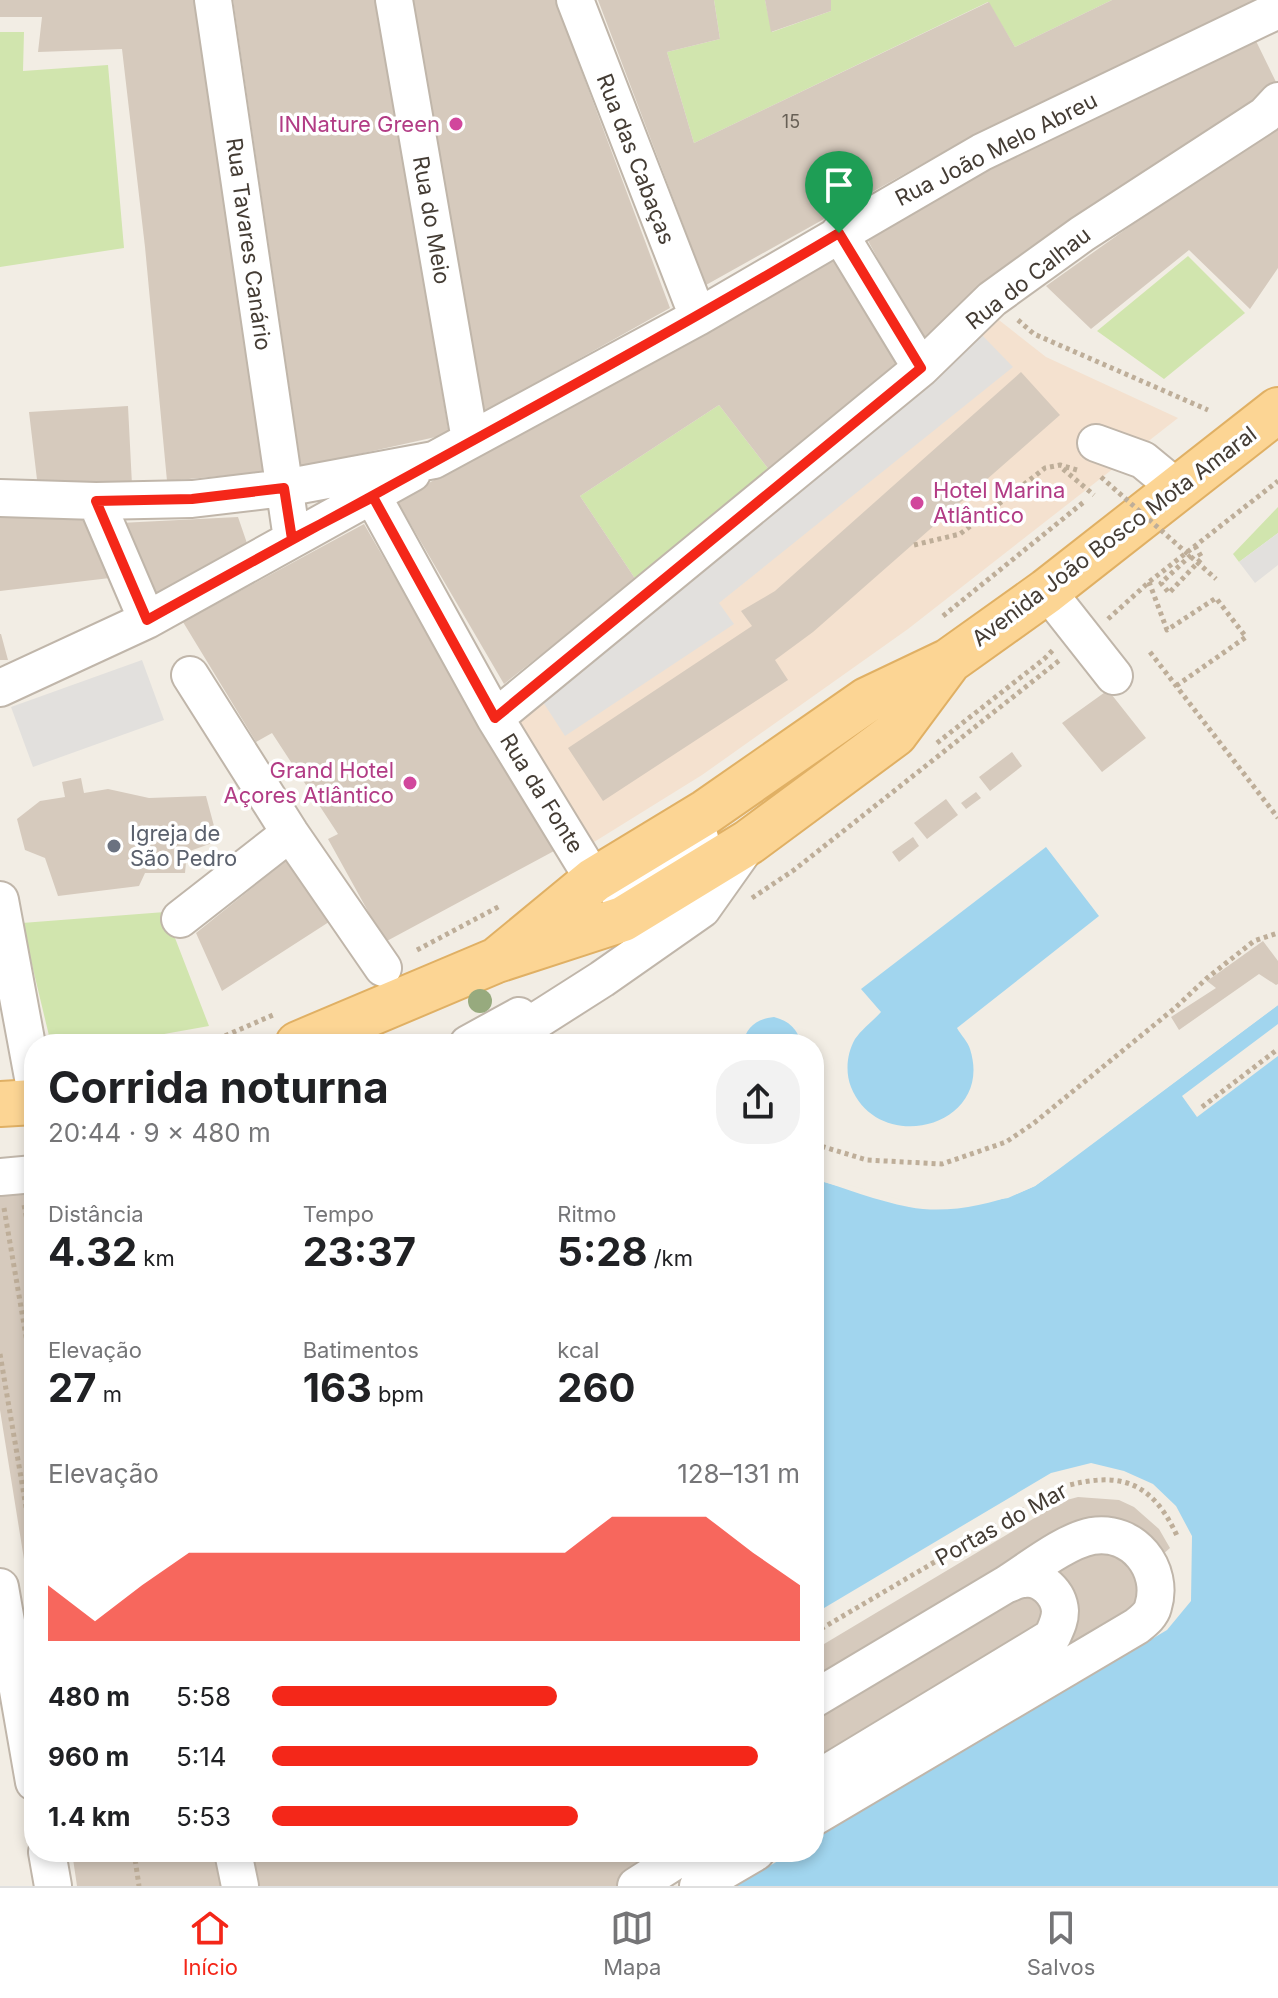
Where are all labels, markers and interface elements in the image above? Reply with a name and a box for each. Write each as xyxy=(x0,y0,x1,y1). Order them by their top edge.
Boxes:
street label: Rua das Cabaças xyxy=(592,70,680,248)
street label: Rua João Melo Abreu xyxy=(891,87,1101,211)
place label: INNature Green xyxy=(278,111,440,137)
house number: 15 xyxy=(782,111,800,132)
marker: INNature Green xyxy=(447,115,465,133)
street label: Rua Tavares Canário xyxy=(221,136,277,352)
pin xyxy=(805,151,873,233)
street label: Rua do Meio xyxy=(408,154,456,286)
icon: arrive xyxy=(817,163,861,207)
street label: Rua do Calhau xyxy=(961,221,1095,335)
street label: Avenida João Bosco Mota Amaral xyxy=(967,421,1261,651)
place label: Hotel Marina Atlântico xyxy=(933,477,1065,528)
marker: Hotel Marina Atlântico xyxy=(908,494,926,512)
street label: Rua da Fonte xyxy=(495,729,589,857)
place label: Grand Hotel Açores Atlântico xyxy=(224,757,394,808)
marker: Grand Hotel Açores Atlântico xyxy=(401,774,419,792)
place label: Igreja de São Pedro xyxy=(130,820,237,871)
marker: Igreja de São Pedro xyxy=(105,837,123,855)
text: Corrida noturna xyxy=(48,1060,389,1114)
button: share xyxy=(716,1060,800,1144)
text: 20:44 · 9 × 480 m xyxy=(48,1117,271,1148)
text: Distância xyxy=(48,1201,144,1227)
text: Tempo xyxy=(303,1201,374,1227)
text: Ritmo xyxy=(557,1201,616,1227)
text: 4.32 xyxy=(48,1227,137,1276)
text: 23:37 xyxy=(303,1227,416,1276)
text: 5:28 xyxy=(557,1227,647,1276)
text: km xyxy=(137,1245,175,1271)
text: /km xyxy=(647,1245,693,1271)
text: Elevação xyxy=(48,1337,142,1363)
text: Batimentos xyxy=(303,1337,419,1363)
text: kcal xyxy=(557,1337,599,1363)
text: 27 xyxy=(48,1363,96,1412)
text: 163 xyxy=(303,1363,372,1412)
text: 260 xyxy=(557,1363,635,1412)
text: m xyxy=(96,1381,122,1407)
text: bpm xyxy=(372,1381,424,1407)
text: Elevação xyxy=(48,1458,159,1489)
text: 128–131 m xyxy=(677,1458,800,1489)
street label: Portas do Mar xyxy=(931,1477,1071,1571)
text: 480 m xyxy=(48,1681,130,1712)
text: 5:58 xyxy=(176,1681,231,1712)
text: 960 m xyxy=(48,1741,129,1772)
text: 5:14 xyxy=(176,1741,227,1772)
text: 1.4 km xyxy=(48,1801,130,1832)
text: 5:53 xyxy=(176,1801,231,1832)
tab: Início xyxy=(183,1906,238,1980)
tab: Mapa xyxy=(603,1906,661,1980)
tab: Salvos xyxy=(1027,1906,1095,1980)

